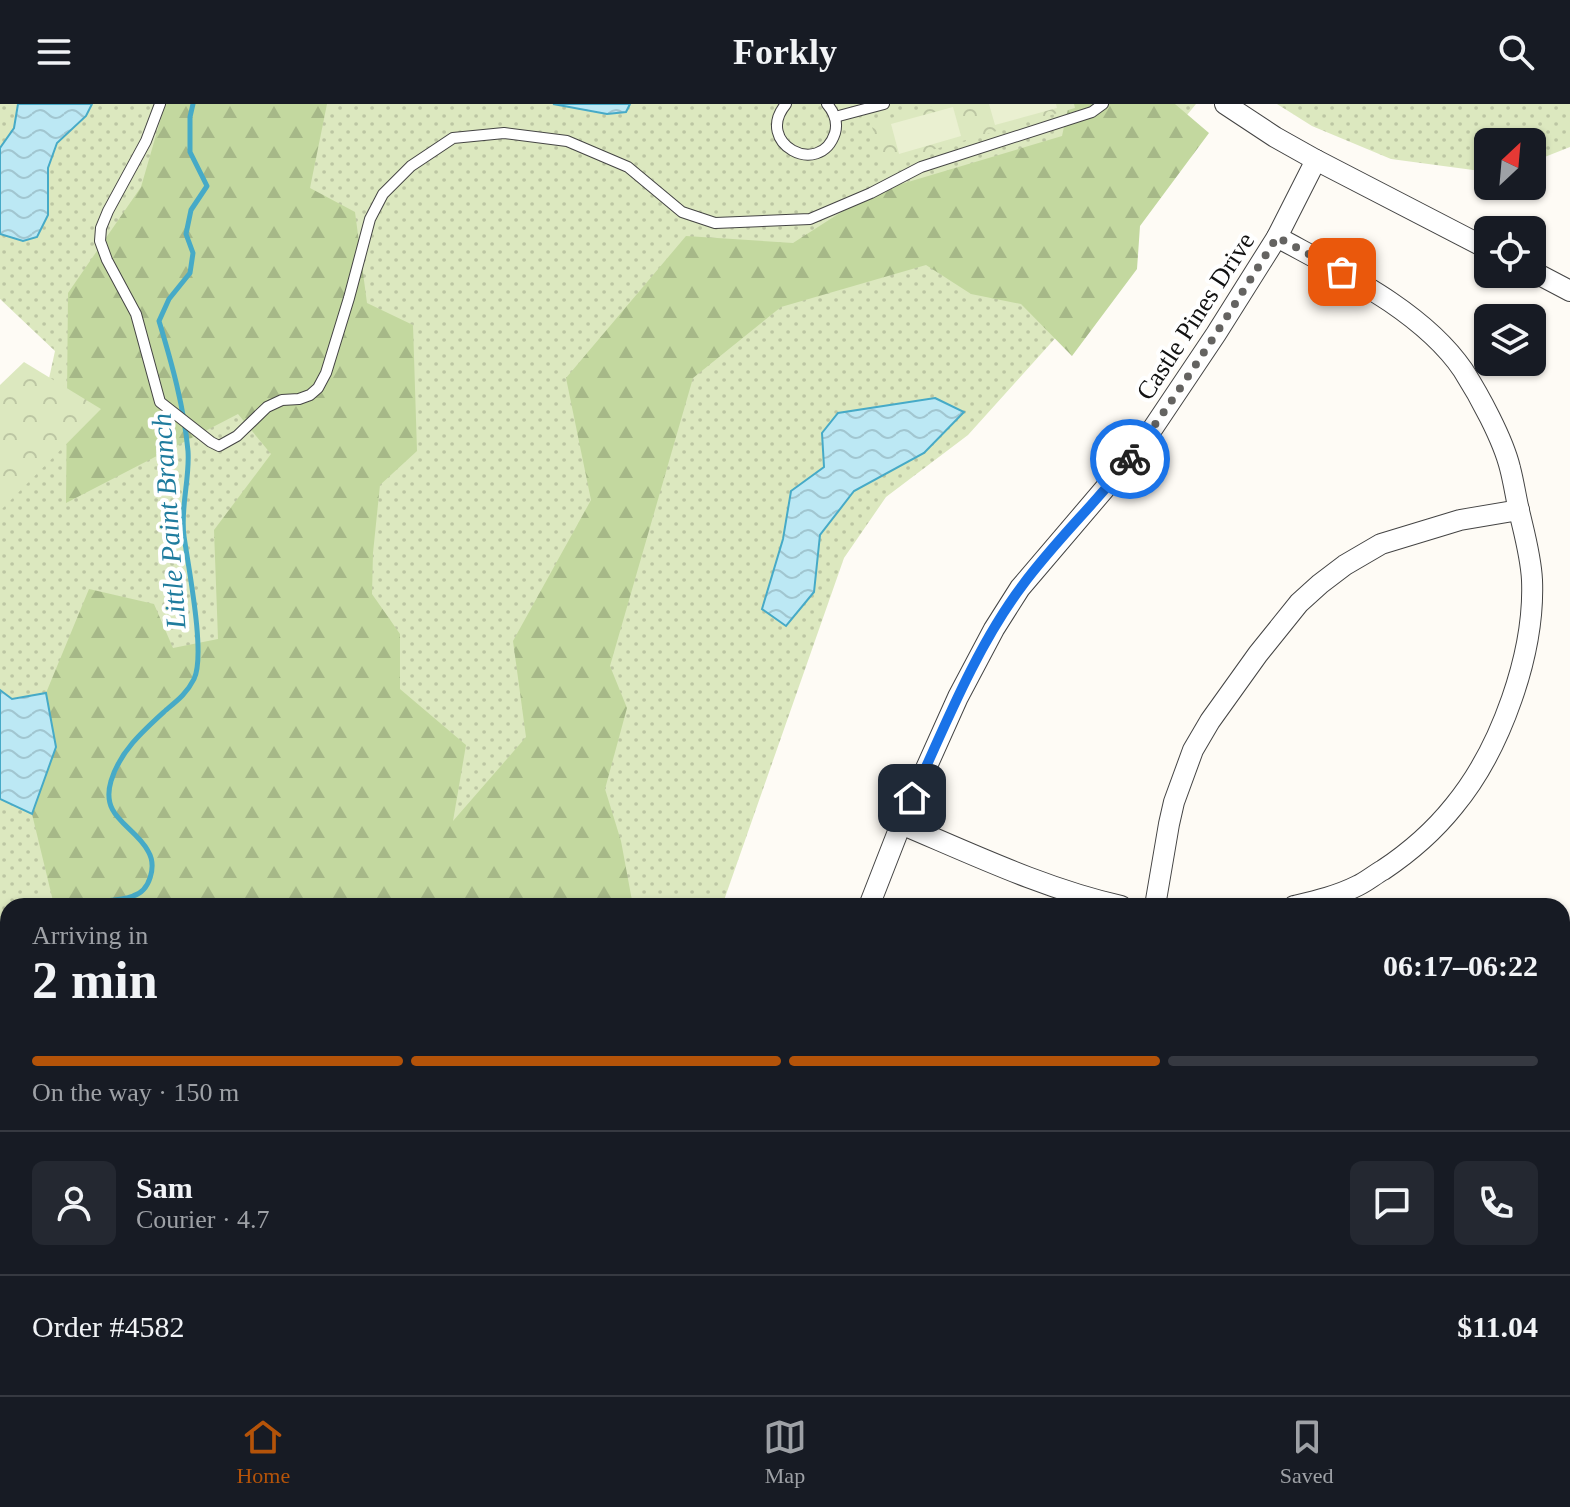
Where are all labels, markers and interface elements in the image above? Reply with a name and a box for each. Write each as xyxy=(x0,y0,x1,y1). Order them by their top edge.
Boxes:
icon: menu xyxy=(32,30,76,74)
icon: search xyxy=(1494,30,1538,74)
text: Forkly xyxy=(733,32,837,72)
north arrow xyxy=(1474,128,1546,200)
map controls xyxy=(1474,128,1546,376)
button: locate xyxy=(1474,216,1546,288)
street label: Castle Pines Drive xyxy=(1131,227,1260,405)
pin xyxy=(1308,238,1376,306)
icon: bag xyxy=(1320,250,1364,294)
button: layers xyxy=(1474,304,1546,376)
water label: Little Paint Branch xyxy=(145,412,192,631)
courier xyxy=(1090,419,1170,499)
icon: bike xyxy=(1108,437,1152,481)
pin xyxy=(878,764,946,832)
icon: home xyxy=(890,776,934,820)
text: Arriving in xyxy=(32,921,148,950)
text: 06:17–06:22 xyxy=(1383,949,1538,982)
text: 2 min xyxy=(32,952,158,1009)
text: On the way · 150 m xyxy=(32,1078,239,1107)
button: person xyxy=(32,1161,116,1245)
button: chat xyxy=(1350,1161,1434,1245)
button: phone xyxy=(1454,1161,1538,1245)
text: Sam xyxy=(136,1171,193,1204)
text: Courier · 4.7 xyxy=(136,1205,270,1234)
text: Order #4582 xyxy=(32,1310,184,1343)
text: $11.04 xyxy=(1457,1310,1538,1343)
tab: Home xyxy=(236,1415,290,1489)
tab: Map xyxy=(763,1415,807,1489)
tab: Saved xyxy=(1280,1415,1334,1489)

